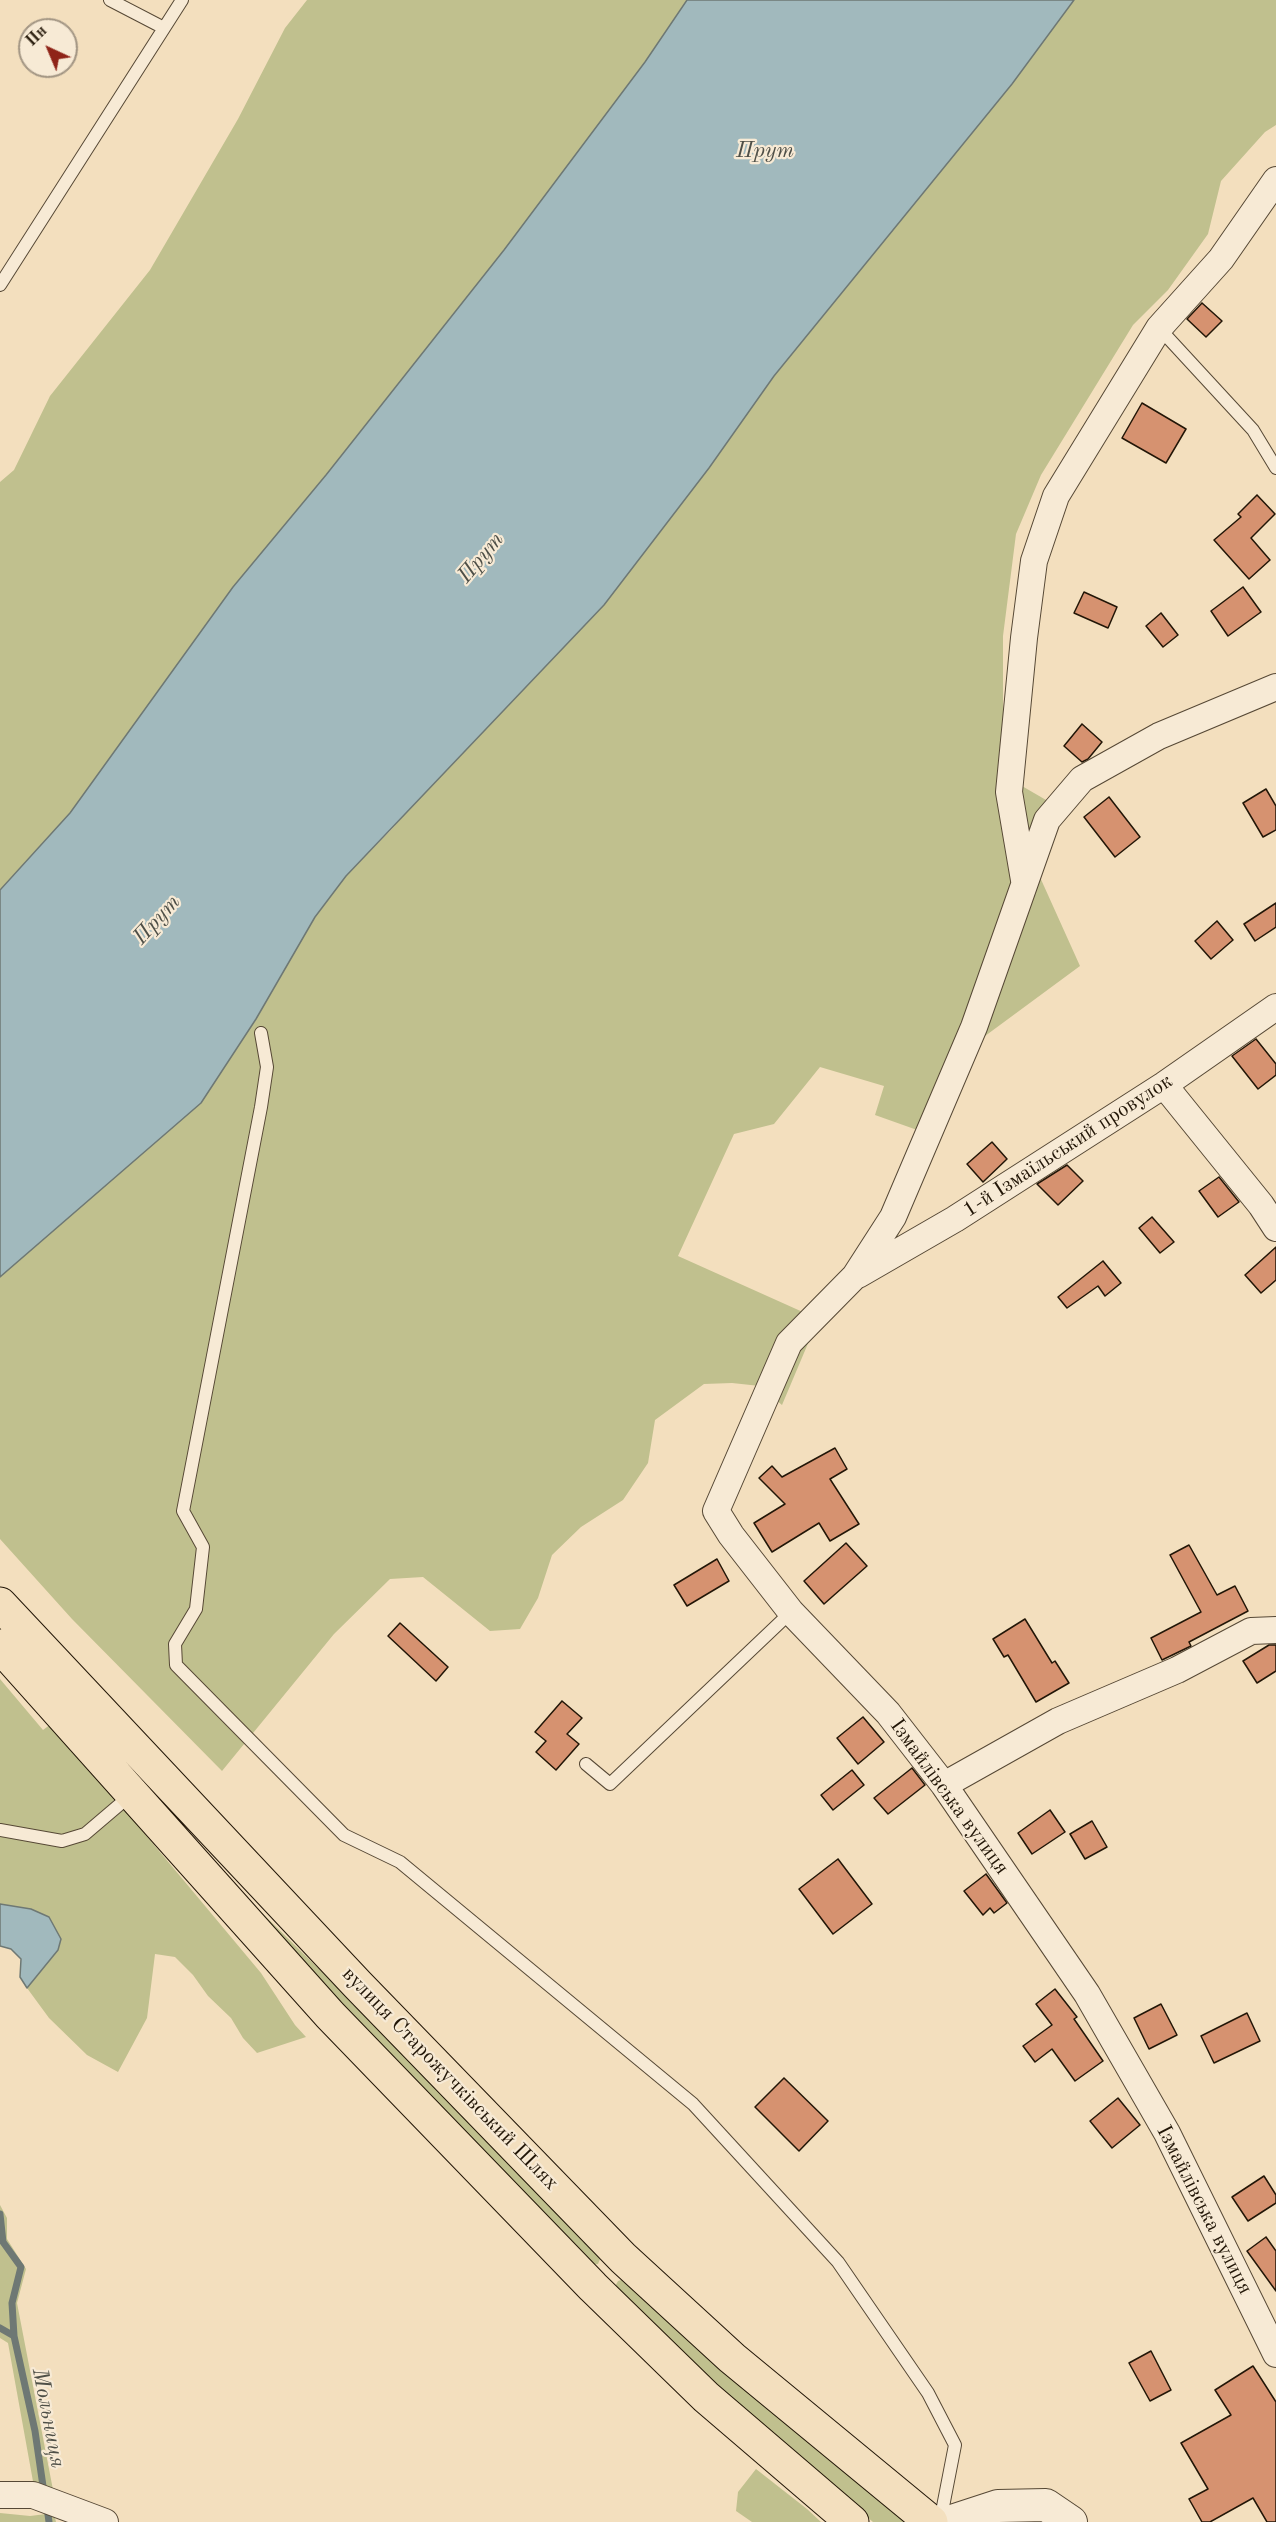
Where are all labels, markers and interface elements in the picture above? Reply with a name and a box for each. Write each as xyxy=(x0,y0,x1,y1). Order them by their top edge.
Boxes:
north arrow xyxy=(18,18,78,78)
text: Пн xyxy=(23,23,50,50)
water label: Прут xyxy=(736,138,794,164)
water label: Прут xyxy=(452,527,510,589)
water label: Прут xyxy=(128,890,186,950)
street label: 1-й Ізмаїльський провулок xyxy=(959,1069,1177,1223)
street label: Ізмайлівська вулиця xyxy=(884,1714,1014,1880)
street label: вулиця Старожучківський Шлях xyxy=(336,1962,564,2196)
street label: Ізмайлівська вулиця xyxy=(1150,2121,1258,2299)
water label: Мольниця xyxy=(25,2366,71,2470)

